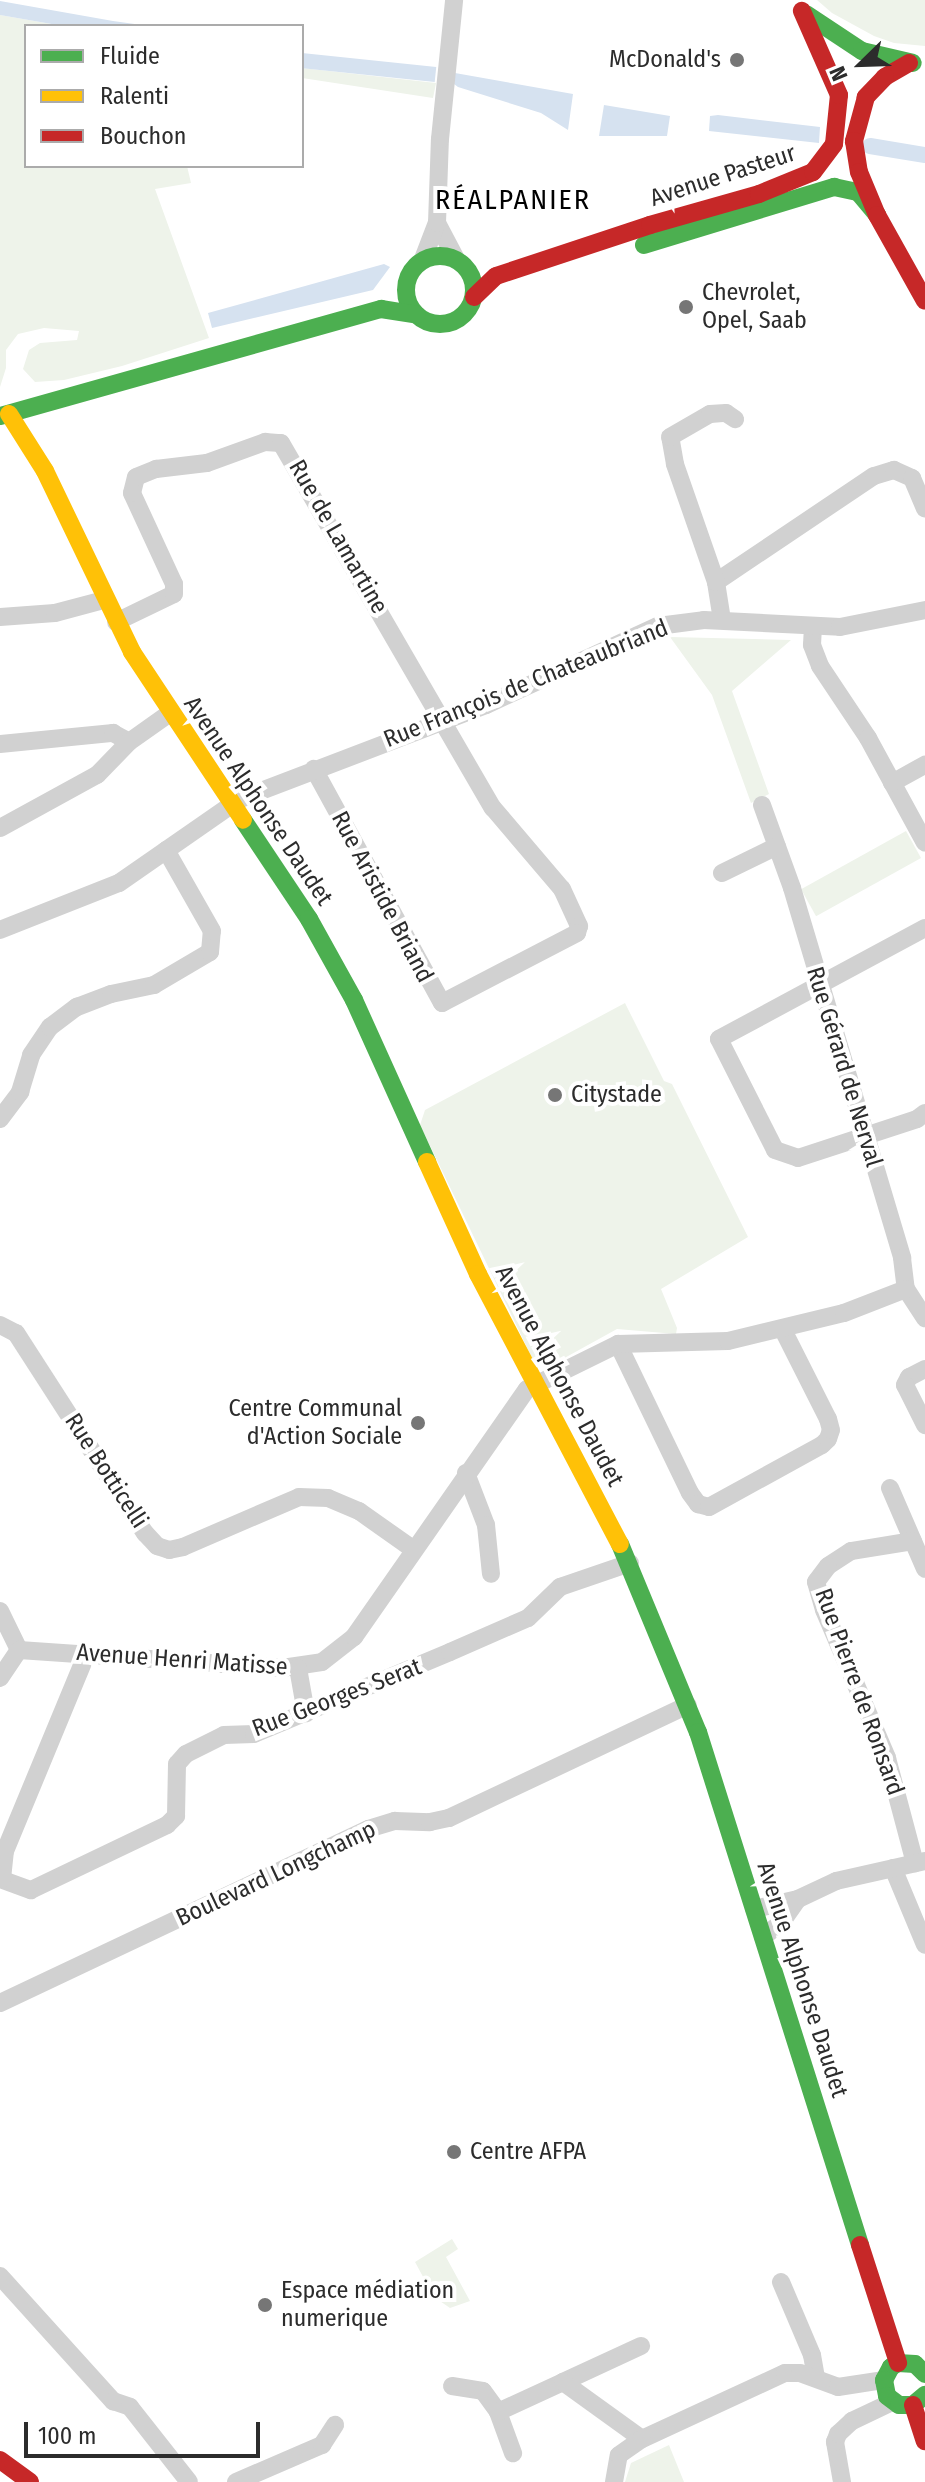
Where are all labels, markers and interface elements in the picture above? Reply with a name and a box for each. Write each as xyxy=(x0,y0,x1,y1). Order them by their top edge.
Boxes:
legend xyxy=(24,24,304,168)
north arrow xyxy=(821,24,901,104)
text: Fluide xyxy=(100,42,160,70)
place label: McDonald's xyxy=(609,46,721,74)
marker: McDonald's xyxy=(728,51,746,69)
text: N xyxy=(823,62,853,85)
text: Ralenti xyxy=(100,82,169,110)
text: Bouchon xyxy=(100,122,187,150)
street label: Avenue Pasteur xyxy=(647,139,799,213)
district label: RÉALPANIER xyxy=(435,183,591,217)
place label: Chevrolet, Opel, Saab xyxy=(702,279,807,335)
marker: Chevrolet, Opel, Saab xyxy=(677,298,695,316)
street label: Rue de Lamartine xyxy=(282,455,394,619)
street label: Rue François de Chateaubriand xyxy=(380,614,672,754)
street label: Avenue Alphonse Daudet xyxy=(177,691,339,911)
street label: Rue Aristide Briand xyxy=(325,807,439,987)
street label: Rue Gérard de Nerval xyxy=(800,963,888,1171)
place label: Citystade xyxy=(571,1081,662,1109)
marker: Citystade xyxy=(546,1086,564,1104)
street label: Avenue Alphonse Daudet xyxy=(489,1261,629,1491)
place label: Centre Communal d'Action Sociale xyxy=(228,1395,402,1451)
street label: Rue Botticelli xyxy=(58,1408,154,1534)
marker: Centre Communal d'Action Sociale xyxy=(409,1414,427,1432)
street label: Rue Pierre de Ronsard xyxy=(808,1585,910,1799)
street label: Avenue Henri Matisse xyxy=(75,1638,289,1682)
street label: Rue Georges Serat xyxy=(248,1652,426,1744)
street label: Boulevard Longchamp xyxy=(172,1815,380,1933)
street label: Avenue Alphonse Daudet xyxy=(750,1859,854,2101)
place label: Centre AFPA xyxy=(470,2138,586,2166)
marker: Centre AFPA xyxy=(445,2143,463,2161)
place label: Espace médiation numerique xyxy=(281,2277,454,2333)
marker: Espace médiation numerique xyxy=(256,2296,274,2314)
scale bar xyxy=(28,2406,264,2456)
text: 100 m xyxy=(38,2422,96,2450)

